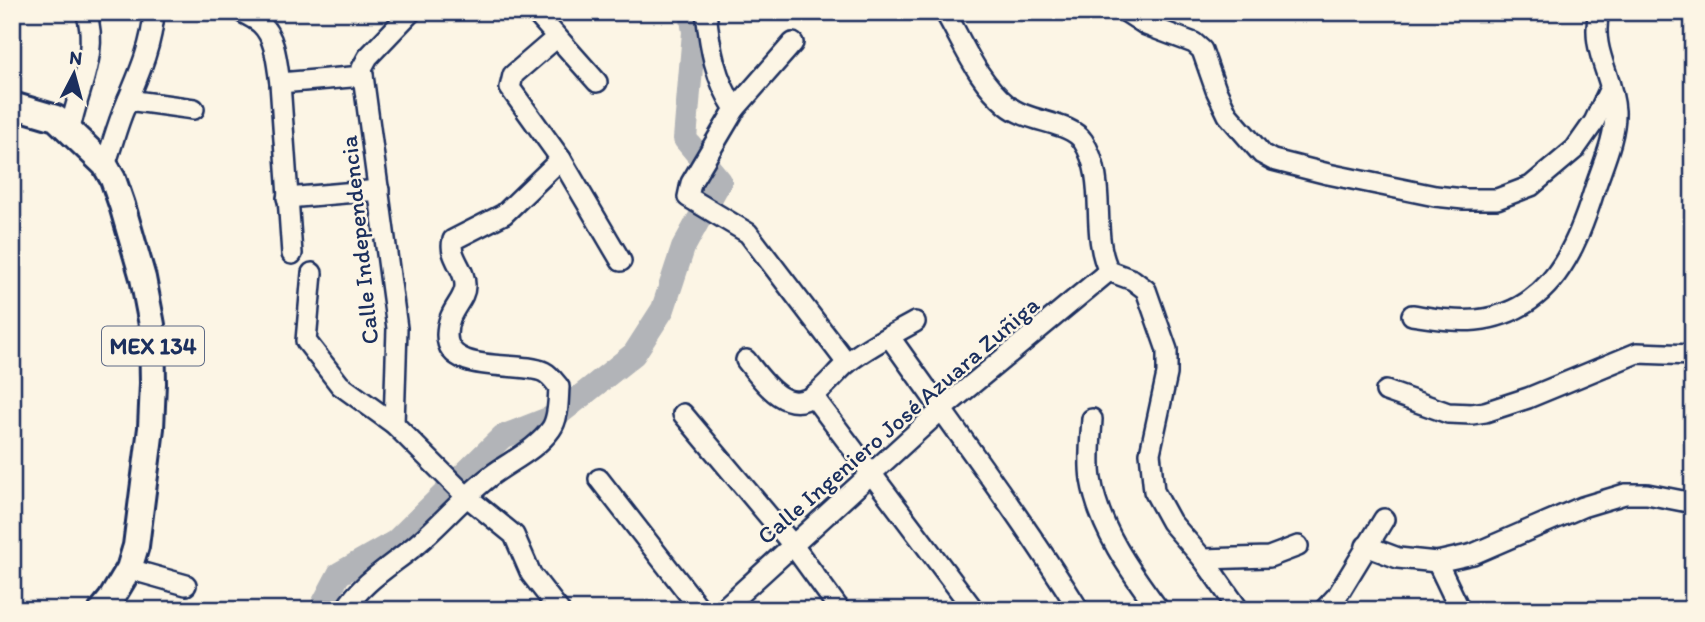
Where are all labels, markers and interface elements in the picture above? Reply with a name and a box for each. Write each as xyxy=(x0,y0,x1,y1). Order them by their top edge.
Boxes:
north arrow xyxy=(38,38,108,108)
text: N xyxy=(68,45,83,70)
street label: Calle Independencia xyxy=(334,134,384,346)
street label: Calle Ingeniero José Azuara Zuñiga xyxy=(751,289,1045,550)
road number: MEX 134 xyxy=(102,326,204,366)

